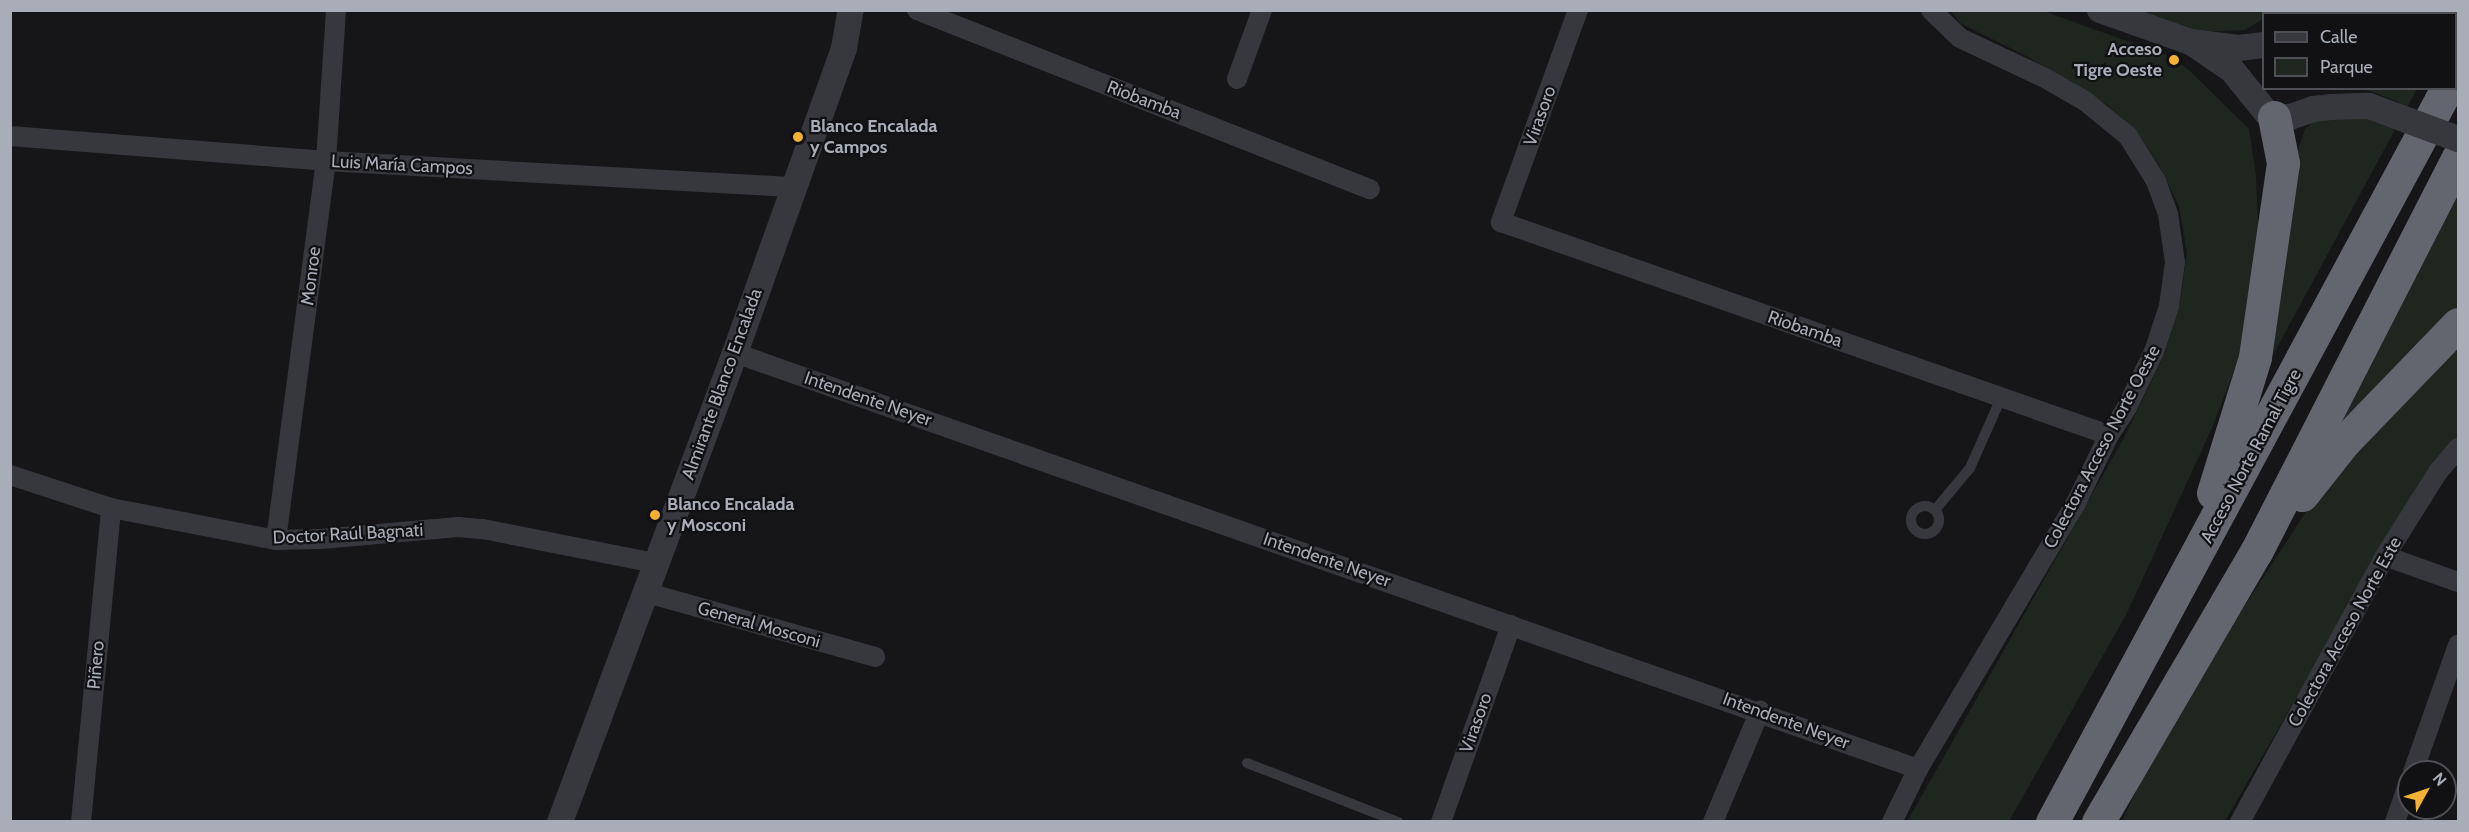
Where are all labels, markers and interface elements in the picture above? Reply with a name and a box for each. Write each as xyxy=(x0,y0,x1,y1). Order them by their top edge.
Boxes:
legend xyxy=(2262,12,2457,90)
text: Calle xyxy=(2320,26,2357,48)
place label: Acceso Tigre Oeste xyxy=(2074,39,2162,82)
marker: Acceso Tigre Oeste xyxy=(2167,53,2181,67)
text: Parque xyxy=(2320,56,2373,78)
street label: Riobamba xyxy=(1104,76,1184,124)
street label: Virasoro xyxy=(1519,83,1561,149)
place label: Blanco Encalada y Campos xyxy=(810,116,937,158)
marker: Blanco Encalada y Campos xyxy=(791,130,805,144)
street label: Luis María Campos xyxy=(331,151,473,179)
street label: Monroe xyxy=(297,245,325,307)
street label: Almirante Blanco Encalada xyxy=(677,285,767,483)
street label: Riobamba xyxy=(1765,306,1845,352)
street label: Colectora Acceso Norte Oeste xyxy=(2039,342,2165,552)
street label: Acceso Norte Ramal Tigre xyxy=(2196,365,2306,547)
street label: Intendente Neyer xyxy=(801,367,935,431)
place label: Blanco Encalada y Mosconi xyxy=(667,494,794,536)
marker: Blanco Encalada y Mosconi xyxy=(648,508,662,522)
street label: Doctor Raúl Bagnati xyxy=(272,519,424,549)
street label: Intendente Neyer xyxy=(1260,528,1394,592)
street label: Colectora Acceso Norte Este xyxy=(2284,533,2406,731)
street label: General Mosconi xyxy=(695,597,823,653)
street label: Piñero xyxy=(83,640,109,690)
street label: Intendente Neyer xyxy=(1720,688,1852,754)
street label: Virasoro xyxy=(1455,690,1497,756)
north arrow xyxy=(2397,760,2457,820)
text: N xyxy=(2429,769,2451,790)

